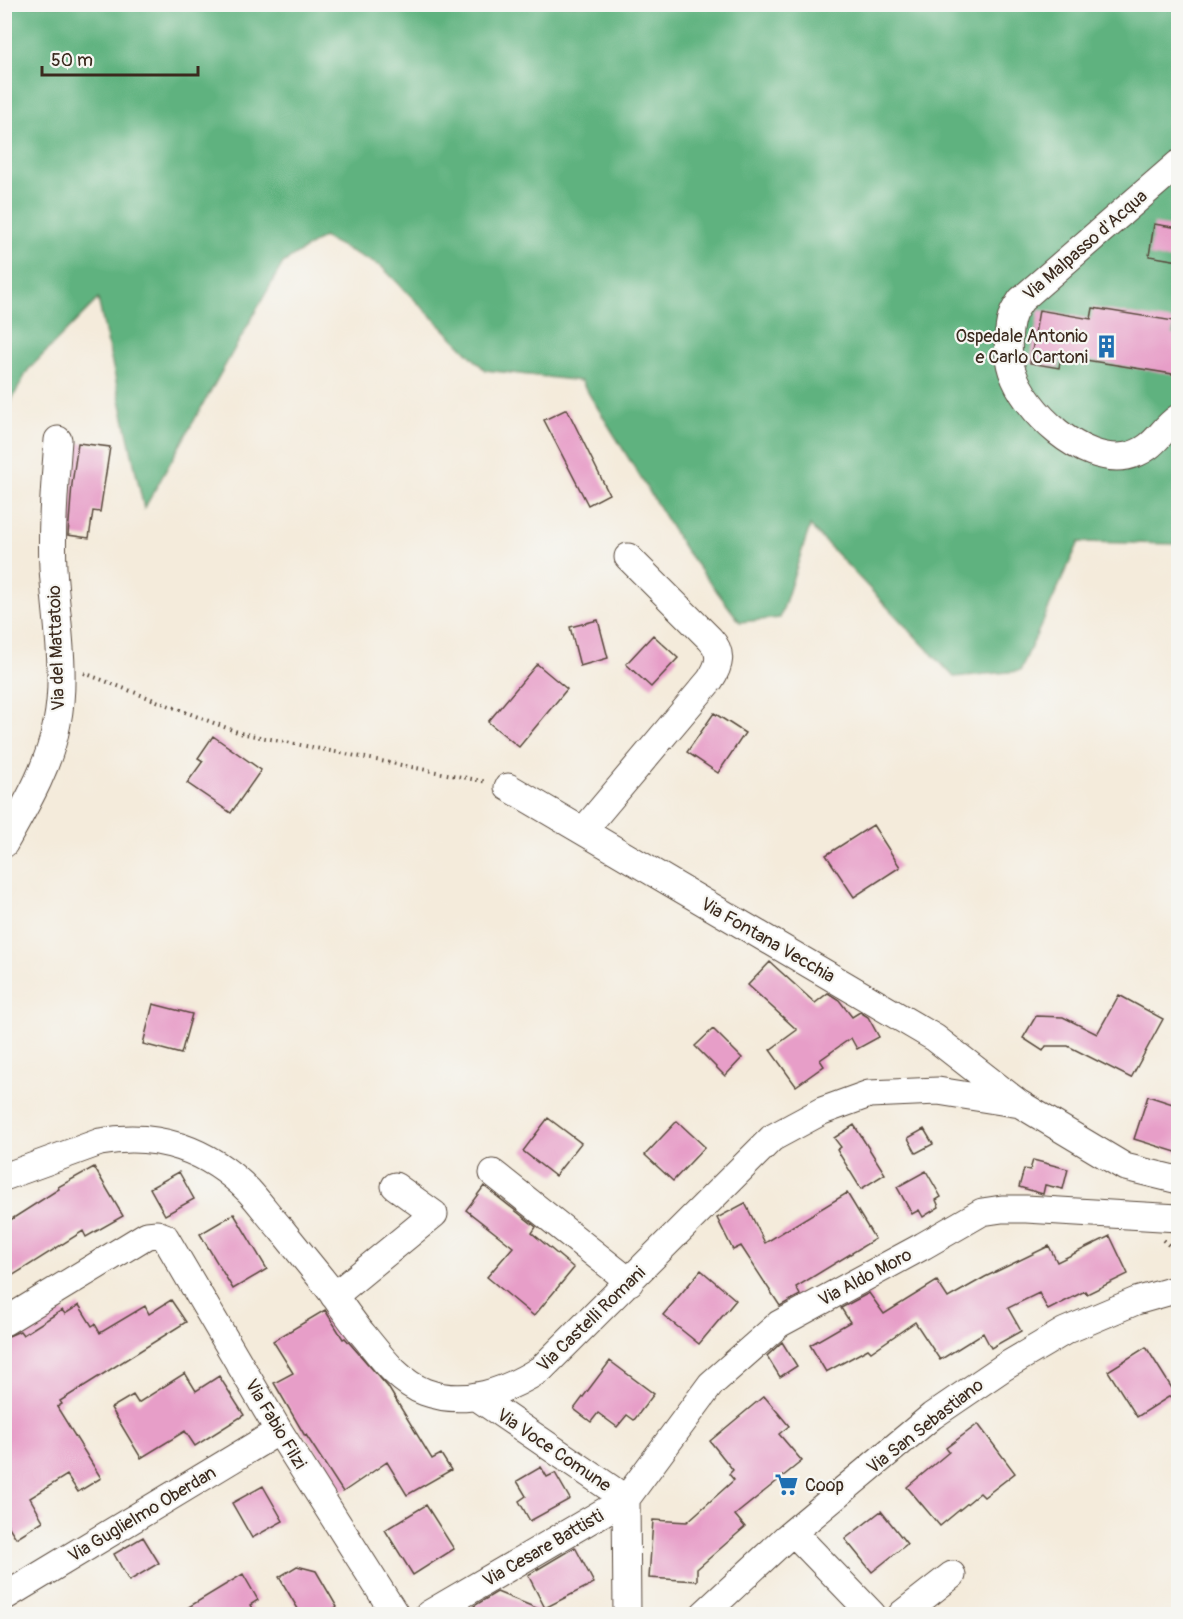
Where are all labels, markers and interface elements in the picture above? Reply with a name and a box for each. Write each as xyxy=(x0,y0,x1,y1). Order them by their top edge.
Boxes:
scale bar xyxy=(42,39,198,77)
text: 50 m xyxy=(51,49,93,72)
street label: Via Malpasso d'Acqua xyxy=(1018,185,1152,306)
place label: Ospedale Antonio e Carlo Cartoni xyxy=(955,325,1088,369)
building icon: Ospedale Antonio e Carlo Cartoni xyxy=(1093,333,1119,359)
street label: Via del Mattatoio xyxy=(43,585,70,711)
street label: Via Fontana Vecchia xyxy=(696,893,839,988)
street label: Via Aldo Moro xyxy=(815,1243,916,1312)
street label: Via Castelli Romani xyxy=(532,1262,651,1377)
street label: Via San Sebastiano xyxy=(862,1373,989,1479)
street label: Via Fabio Filzi xyxy=(240,1375,311,1473)
street label: Via Voce Comune xyxy=(492,1404,615,1497)
street label: Via Guglielmo Oberdan xyxy=(64,1461,220,1568)
supermarket icon: Coop xyxy=(774,1472,800,1498)
place label: Coop xyxy=(805,1474,844,1497)
street label: Via Cesare Battisti xyxy=(479,1505,608,1592)

